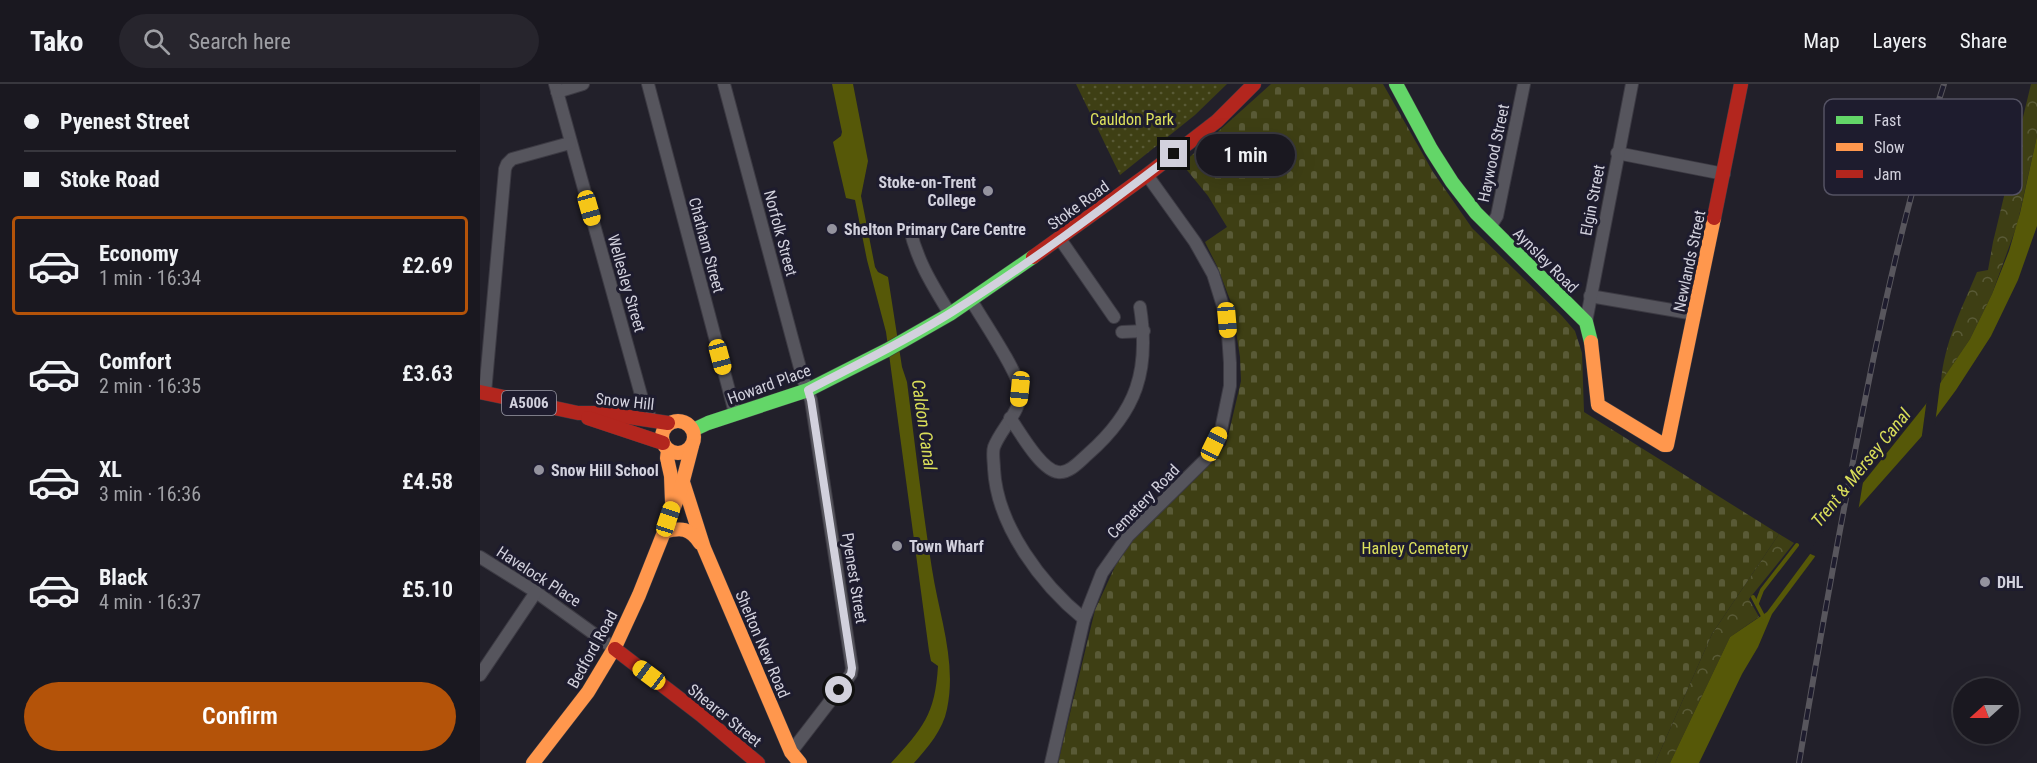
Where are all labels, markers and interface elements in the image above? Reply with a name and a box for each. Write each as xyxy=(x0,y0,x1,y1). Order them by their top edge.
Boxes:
search box xyxy=(119,14,539,68)
text: Tako xyxy=(30,25,83,58)
icon: search xyxy=(140,25,173,58)
text: Search here xyxy=(188,29,291,54)
text: Map xyxy=(1803,29,1840,53)
text: Layers xyxy=(1873,29,1927,53)
text: Share xyxy=(1960,29,2007,53)
legend xyxy=(1824,99,2022,195)
street label: Haywood Street xyxy=(1474,102,1513,204)
text: Pyenest Street xyxy=(60,109,190,134)
park label: Cauldon Park xyxy=(1090,110,1175,129)
text: Fast xyxy=(1874,111,1901,130)
callout: 1 min xyxy=(1195,133,1294,175)
text: Slow xyxy=(1874,138,1904,157)
route end xyxy=(1160,140,1187,167)
text: 1 min xyxy=(1223,143,1268,167)
street label: Elgin Street xyxy=(1576,163,1609,237)
text: Jam xyxy=(1874,165,1901,184)
text: Stoke Road xyxy=(60,167,160,192)
place label: Stoke-on-Trent College xyxy=(878,173,976,210)
street label: Stoke Road xyxy=(1044,177,1113,234)
marker: Stoke-on-Trent College xyxy=(981,184,995,198)
car xyxy=(575,188,603,228)
street label: Norfolk Street xyxy=(760,188,801,278)
street label: Chatham Street xyxy=(685,195,728,295)
street label: Newlands Street xyxy=(1669,208,1710,314)
place label: Shelton Primary Care Centre xyxy=(844,220,1026,239)
marker: Shelton Primary Care Centre xyxy=(825,222,839,236)
street label: Aynsley Road xyxy=(1509,224,1582,297)
street label: Wellesley Street xyxy=(604,232,650,334)
icon: car xyxy=(27,239,81,293)
text: Economy xyxy=(99,241,179,266)
text: £2.69 xyxy=(402,253,453,278)
text: 1 min · 16:34 xyxy=(99,266,201,290)
car xyxy=(1216,301,1238,339)
car xyxy=(707,337,733,377)
icon: car xyxy=(27,347,81,401)
text: Comfort xyxy=(99,349,172,374)
text: £3.63 xyxy=(402,361,453,386)
street label: Howard Place xyxy=(725,361,814,408)
car xyxy=(1009,370,1031,408)
text: 2 min · 16:35 xyxy=(99,374,201,398)
water label: Caldon Canal xyxy=(908,378,941,473)
street label: Snow Hill xyxy=(595,389,655,414)
road number: A5006 xyxy=(502,391,556,415)
water label: Trent & Mersey Canal xyxy=(1806,403,1915,531)
car xyxy=(1198,424,1230,464)
icon: car xyxy=(27,455,81,509)
text: XL xyxy=(99,457,122,482)
street label: Cemetery Road xyxy=(1103,460,1183,542)
place label: Snow Hill School xyxy=(551,461,659,480)
marker: Snow Hill School xyxy=(532,463,546,477)
text: £4.58 xyxy=(402,469,453,494)
text: 3 min · 16:36 xyxy=(99,482,201,506)
car xyxy=(654,499,682,539)
street label: Pyenest Street xyxy=(838,531,871,625)
place label: Town Wharf xyxy=(909,537,985,556)
marker: Town Wharf xyxy=(890,539,904,553)
park label: Hanley Cemetery xyxy=(1362,539,1469,558)
street label: Havelock Place xyxy=(493,542,584,611)
icon: car xyxy=(27,563,81,617)
text: Black xyxy=(99,565,148,590)
place label: DHL xyxy=(1997,573,2024,592)
marker: DHL xyxy=(1978,575,1992,589)
text: £5.10 xyxy=(402,577,453,602)
street label: Shelton New Road xyxy=(731,588,794,701)
text: 4 min · 16:37 xyxy=(99,590,201,614)
street label: Bedford Road xyxy=(563,607,622,691)
car xyxy=(629,657,669,693)
route start xyxy=(825,676,852,703)
north arrow xyxy=(1953,678,2019,744)
map controls xyxy=(1953,678,2019,744)
street label: Shearer Street xyxy=(684,680,766,751)
button: Confirm xyxy=(24,682,456,751)

